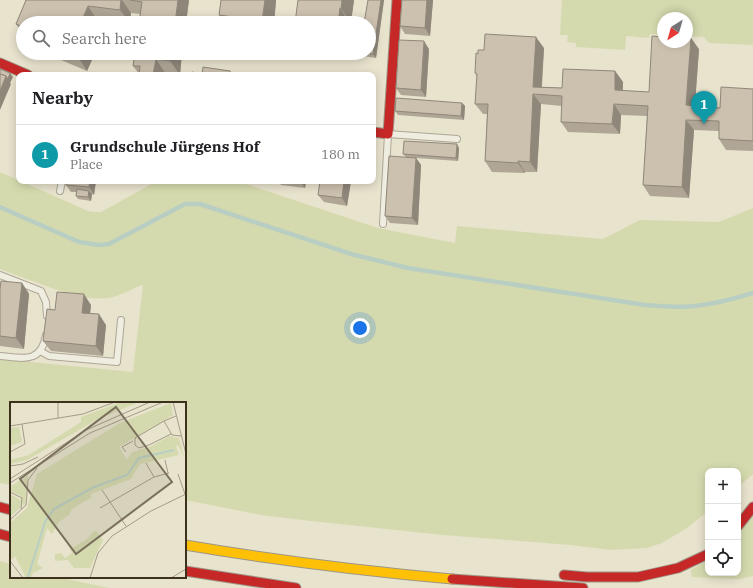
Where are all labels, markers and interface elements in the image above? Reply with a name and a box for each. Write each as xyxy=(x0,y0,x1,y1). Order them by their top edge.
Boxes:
north arrow xyxy=(657,12,693,48)
search box xyxy=(16,16,376,60)
icon: search xyxy=(30,27,52,49)
text: Search here xyxy=(62,29,147,48)
text: Nearby xyxy=(32,87,93,109)
pin: 1 xyxy=(691,91,717,124)
text: Grundschule Jürgens Hof xyxy=(70,137,260,156)
text: 1 xyxy=(41,146,49,163)
text: 180 m xyxy=(321,146,360,163)
text: Place xyxy=(70,156,103,173)
your location xyxy=(350,318,370,338)
inset map xyxy=(10,402,186,578)
map controls xyxy=(705,468,741,576)
button: + xyxy=(705,468,741,504)
button: − xyxy=(705,504,741,540)
button: locate xyxy=(705,540,741,576)

